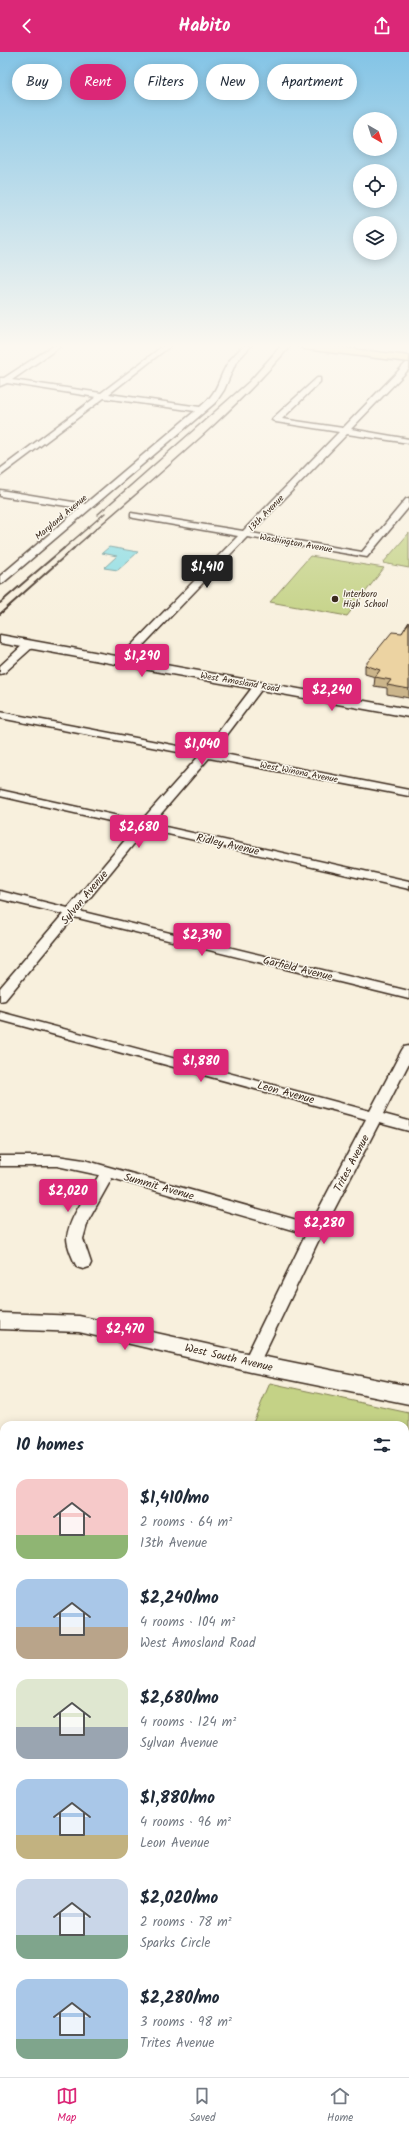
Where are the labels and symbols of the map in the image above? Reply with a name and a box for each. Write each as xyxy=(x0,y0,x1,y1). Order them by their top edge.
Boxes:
north arrow xyxy=(353,112,397,156)
street label: Maryland Avenue xyxy=(32,491,91,544)
street label: 13th Avenue xyxy=(245,491,288,535)
street label: Washington Avenue xyxy=(258,530,333,557)
pin: $1,410 xyxy=(174,555,240,589)
place label: Interboro High School xyxy=(343,587,389,612)
marker: Interboro High School xyxy=(330,594,340,604)
pin: $1,290 xyxy=(109,644,175,678)
street label: West Amosland Road xyxy=(199,668,281,697)
pin: $2,240 xyxy=(299,678,365,712)
pin: $1,040 xyxy=(169,732,235,766)
street label: West Winona Avenue xyxy=(259,758,339,787)
pin: $2,680 xyxy=(106,815,172,849)
street label: Ridley Avenue xyxy=(195,829,261,861)
street label: Sylvan Avenue xyxy=(57,866,113,929)
pin: $2,390 xyxy=(169,923,235,957)
street label: Garfield Avenue xyxy=(261,952,335,986)
pin: $1,880 xyxy=(168,1049,234,1083)
street label: Leon Avenue xyxy=(255,1077,316,1109)
street label: Trites Avenue xyxy=(329,1131,375,1195)
street label: Summit Avenue xyxy=(121,1168,196,1206)
pin: $2,020 xyxy=(35,1179,101,1213)
pin: $2,280 xyxy=(291,1211,357,1245)
pin: $2,470 xyxy=(92,1317,158,1351)
street label: West South Avenue xyxy=(183,1339,275,1377)

